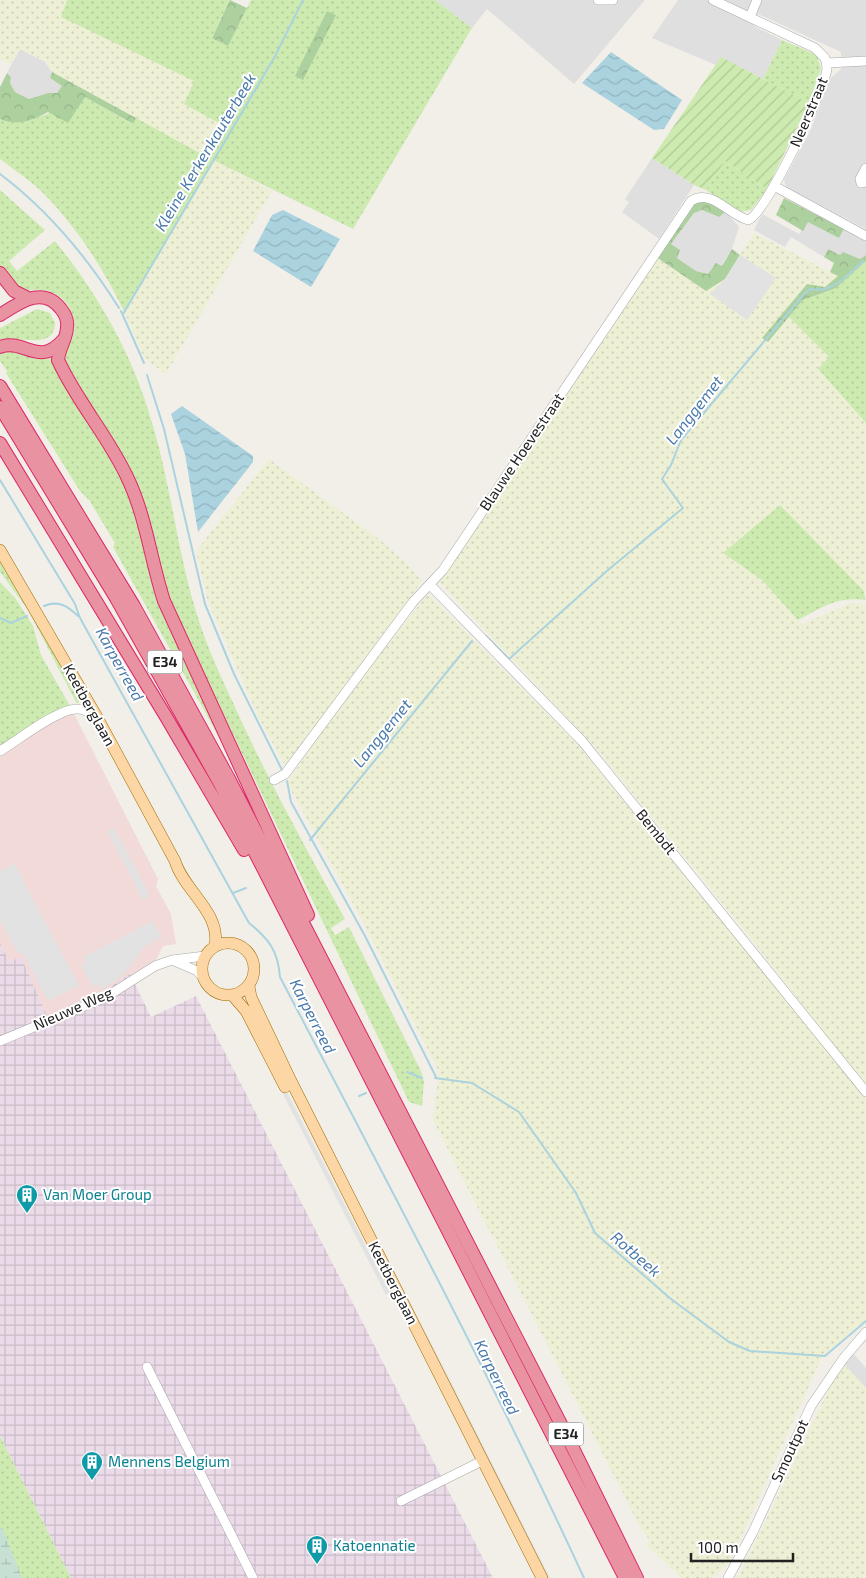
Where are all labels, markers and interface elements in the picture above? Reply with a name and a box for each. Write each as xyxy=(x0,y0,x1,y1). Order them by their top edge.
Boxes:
water label: Kleine Kerkenkauterbeek xyxy=(150,69,259,234)
street label: Neerstraat xyxy=(785,74,831,149)
water label: Langgemet xyxy=(661,371,727,448)
street label: Blauwe Hoevestraat xyxy=(475,389,567,514)
water label: Karperreed xyxy=(92,624,149,704)
road number: E34 xyxy=(148,650,182,674)
street label: Keetberglaan xyxy=(60,660,120,749)
water label: Langgemet xyxy=(348,694,415,771)
street label: Bembdt xyxy=(633,805,681,858)
water label: Karperreed xyxy=(286,975,340,1056)
street label: Nieuwe Weg xyxy=(30,982,116,1034)
building icon: Van Moer Group xyxy=(15,1183,39,1214)
place label: Van Moer Group xyxy=(43,1185,152,1203)
water label: Rotbeek xyxy=(608,1227,665,1280)
street label: Keetberglaan xyxy=(365,1238,423,1327)
water label: Karperreed xyxy=(471,1336,524,1418)
street label: Smoutpot xyxy=(767,1416,812,1485)
road number: E34 xyxy=(548,1422,584,1446)
building icon: Mennens Belgium xyxy=(80,1450,104,1481)
place label: Mennens Belgium xyxy=(108,1452,230,1470)
scale bar xyxy=(691,1530,794,1562)
building icon: Katoennatie xyxy=(305,1534,329,1565)
place label: Katoennatie xyxy=(333,1536,416,1554)
text: 100 m xyxy=(698,1538,739,1556)

